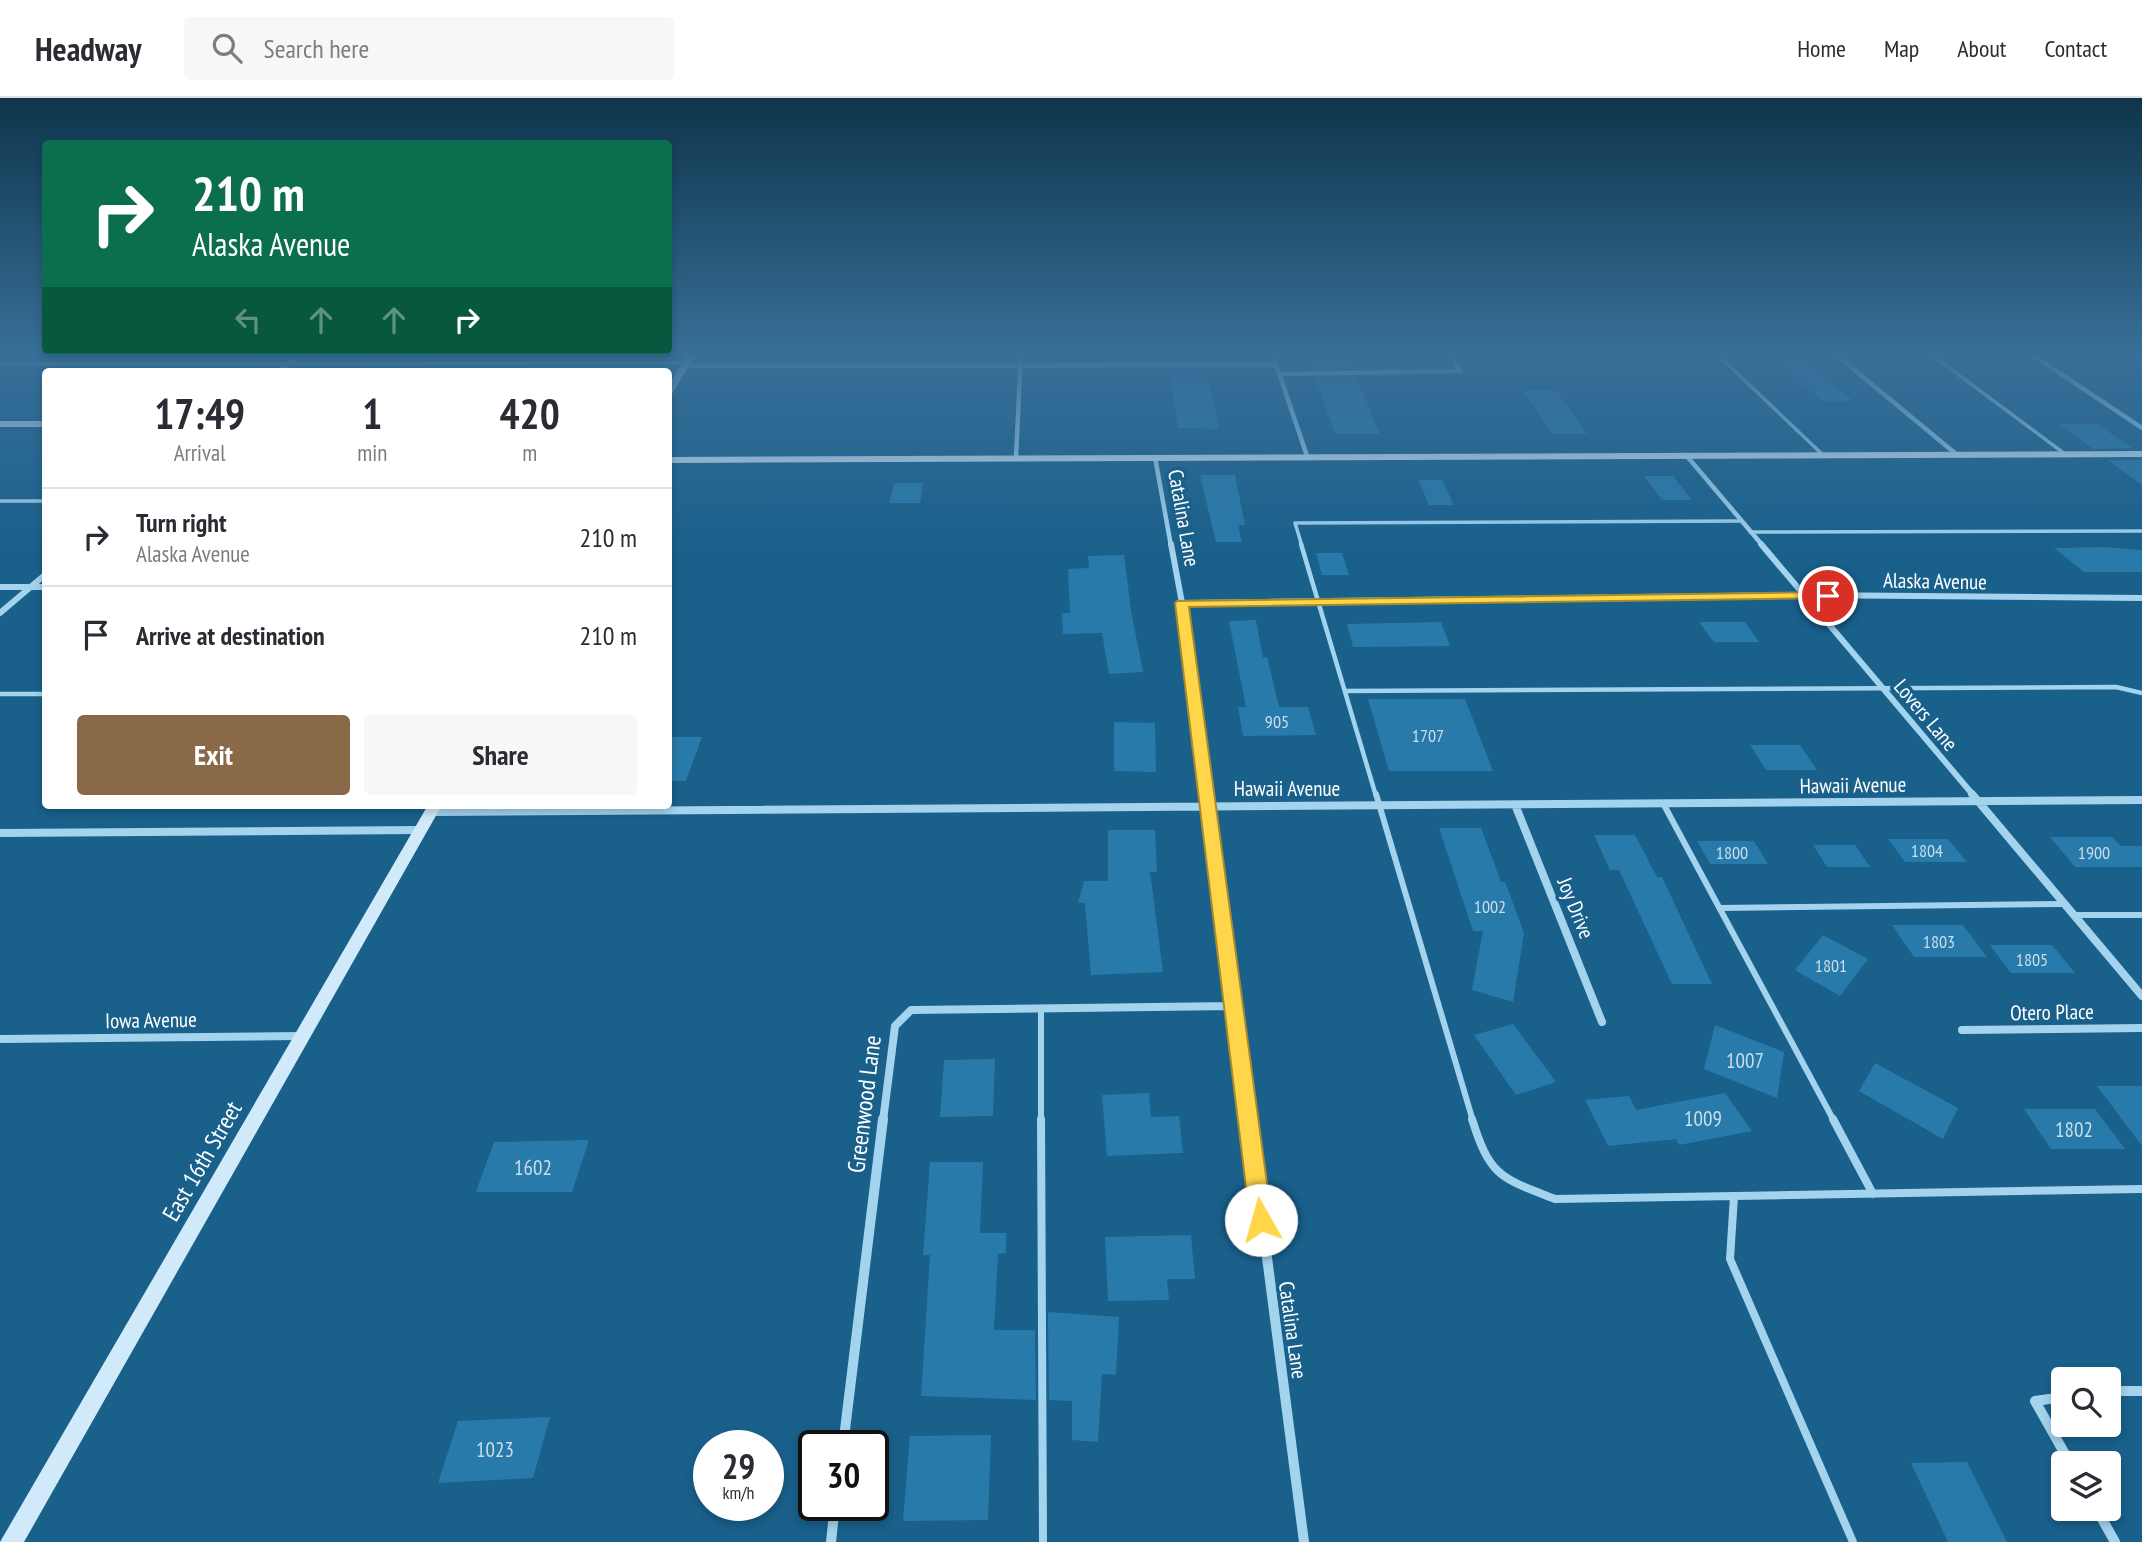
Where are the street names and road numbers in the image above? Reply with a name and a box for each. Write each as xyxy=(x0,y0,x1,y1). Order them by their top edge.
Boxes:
street label: Catalina Lane xyxy=(1162,467,1206,569)
street label: Alaska Avenue xyxy=(1883,567,1987,595)
street label: Lovers Lane xyxy=(1888,674,1964,756)
street label: Hawaii Avenue xyxy=(1799,771,1907,799)
street label: Hawaii Avenue xyxy=(1234,775,1340,802)
street label: Joy Drive xyxy=(1551,872,1600,943)
street label: Otero Place xyxy=(2010,998,2094,1026)
street label: Iowa Avenue xyxy=(105,1006,197,1034)
street label: Greenwood Lane xyxy=(840,1033,888,1175)
street label: East 16th Street xyxy=(155,1095,249,1226)
street label: Catalina Lane xyxy=(1273,1280,1313,1380)

